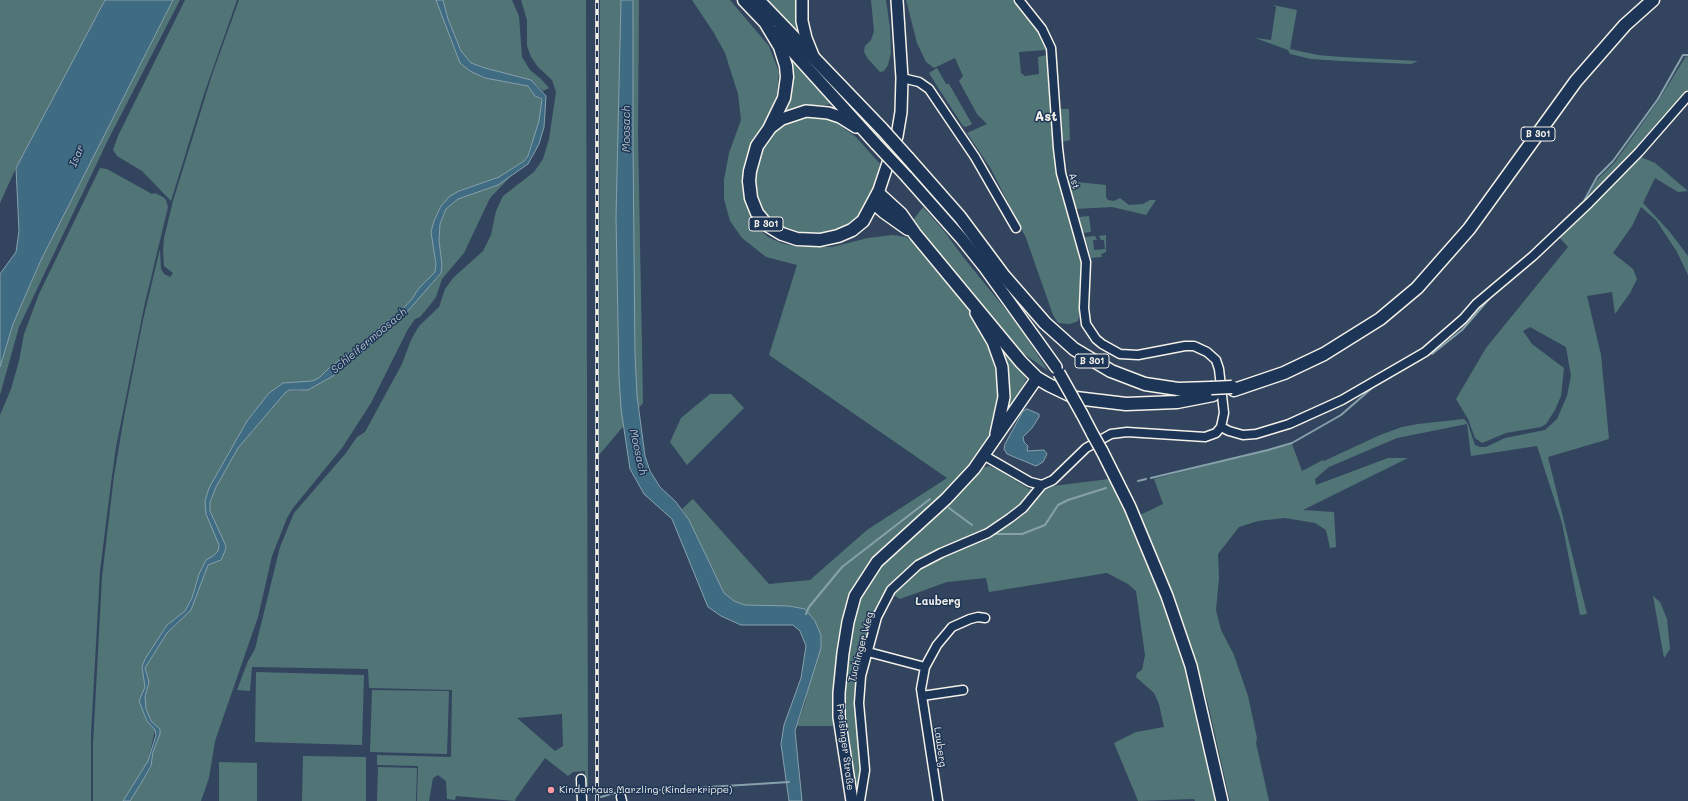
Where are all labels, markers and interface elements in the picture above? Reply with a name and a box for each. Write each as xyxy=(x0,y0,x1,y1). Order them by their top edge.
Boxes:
water label: Moosach xyxy=(620,106,634,152)
district label: Ast xyxy=(1034,109,1058,125)
road number: B 301 xyxy=(1521,127,1555,141)
water label: Isar xyxy=(67,143,87,169)
street label: Ast xyxy=(1066,172,1082,190)
road number: B 301 xyxy=(749,217,783,231)
water label: Schleifermoosach xyxy=(328,305,410,377)
road number: B 301 xyxy=(1075,354,1109,368)
water label: Moosach xyxy=(626,428,650,476)
district label: Lauberg xyxy=(915,595,961,609)
street label: Tuchinger Weg xyxy=(846,611,876,683)
street label: Freisinger Straße xyxy=(834,703,856,791)
street label: Lauberg xyxy=(931,726,949,768)
place label: Kinderhaus Marzling (Kinderkrippe) xyxy=(559,784,732,796)
marker: Kinderhaus Marzling (Kinderkrippe) xyxy=(546,785,556,795)

